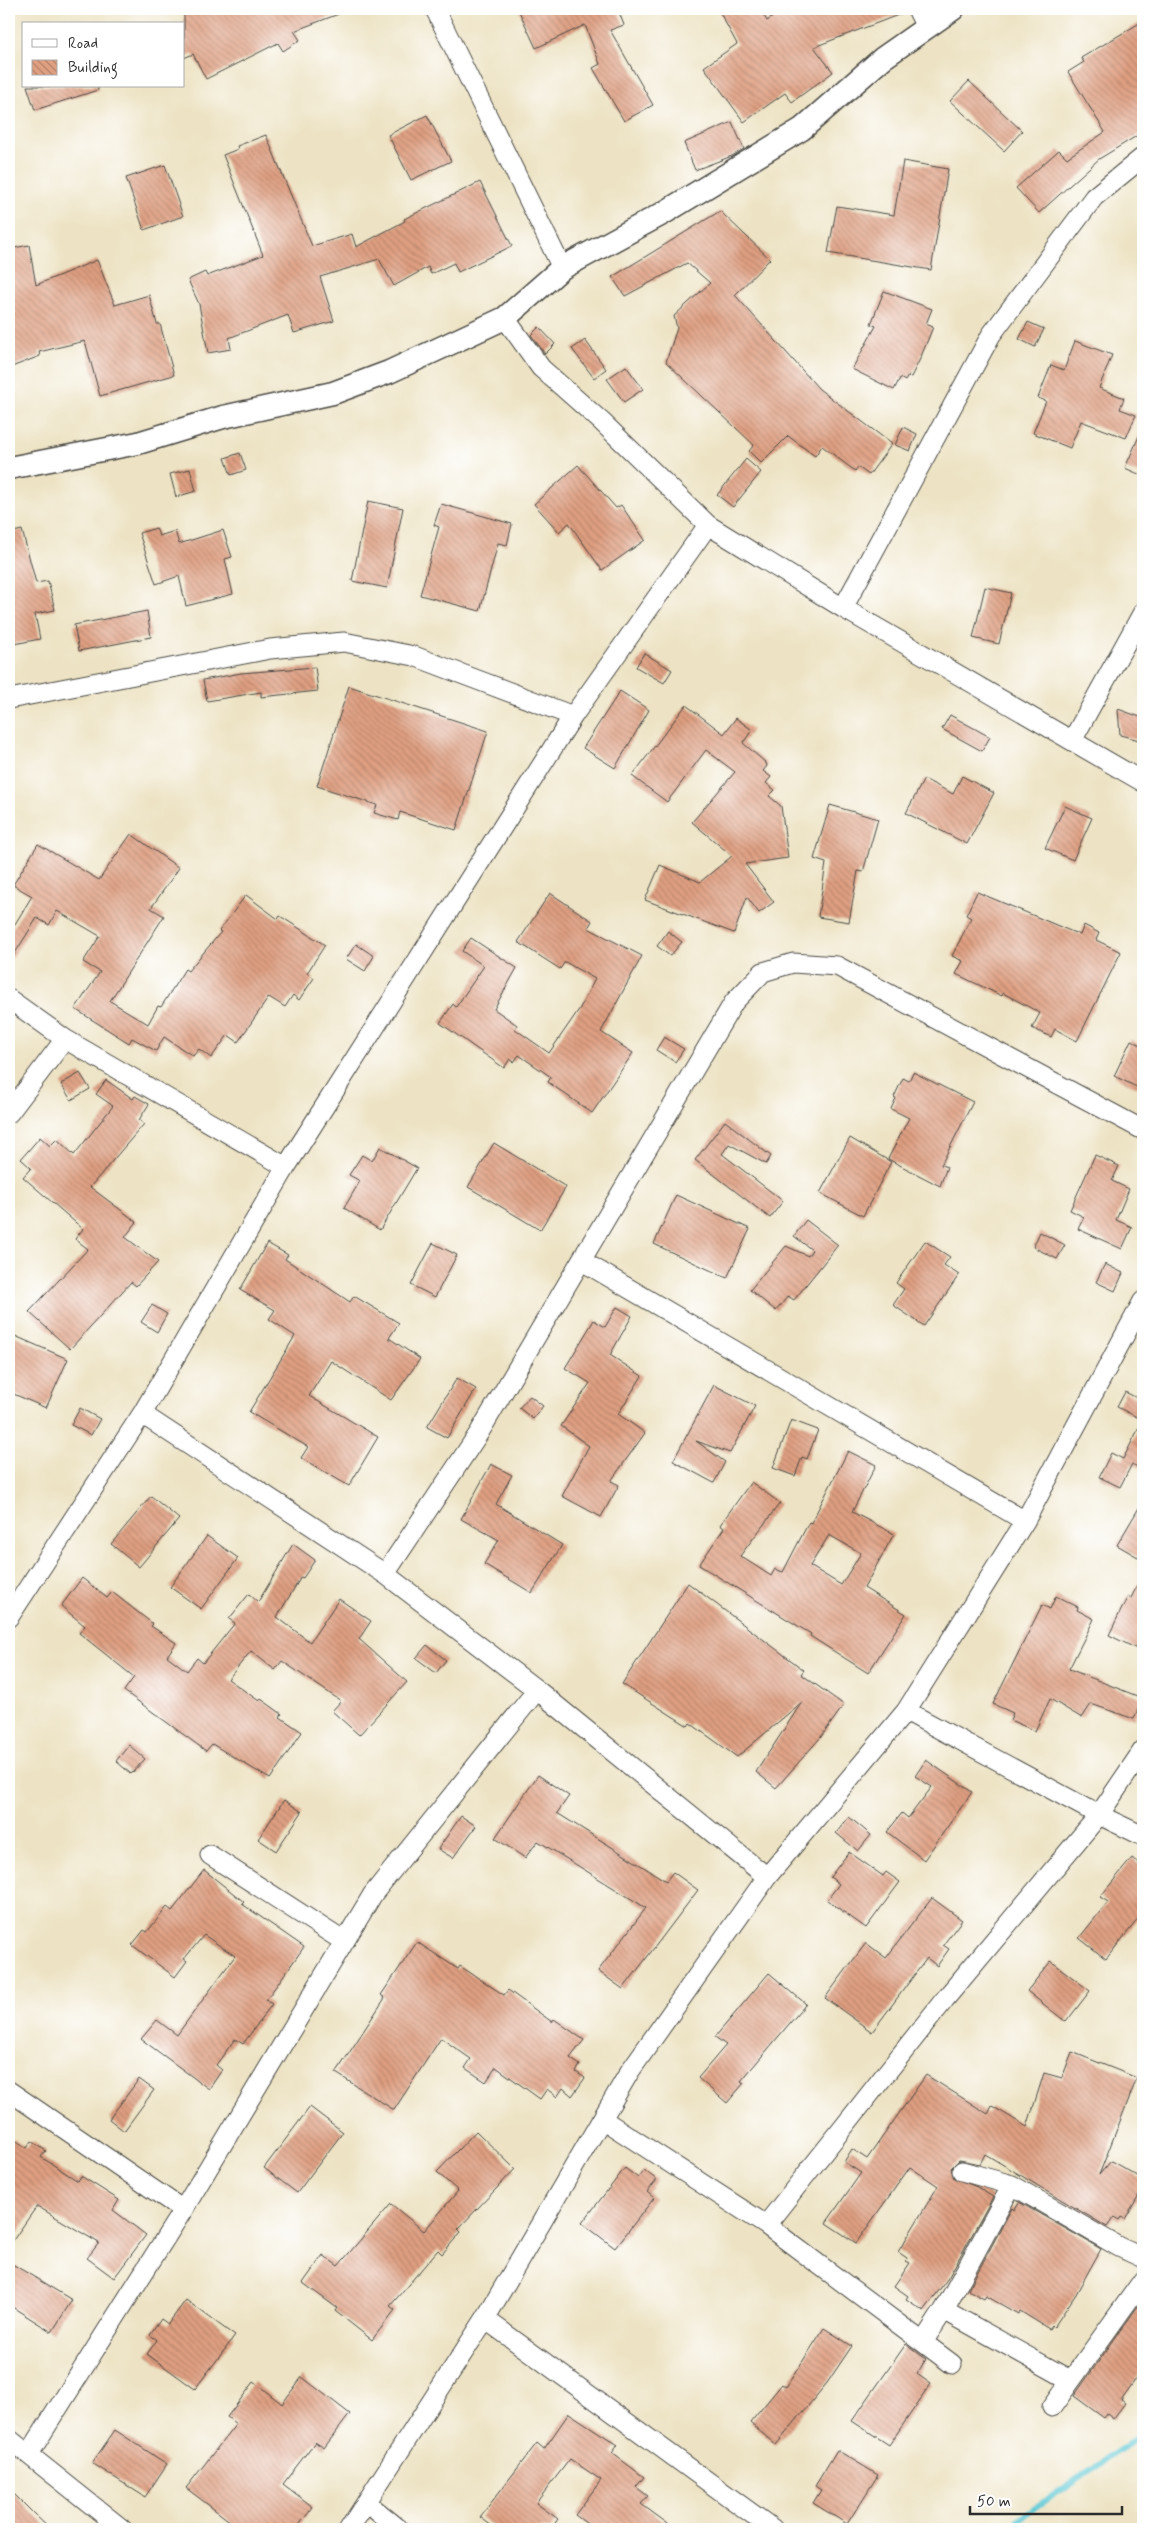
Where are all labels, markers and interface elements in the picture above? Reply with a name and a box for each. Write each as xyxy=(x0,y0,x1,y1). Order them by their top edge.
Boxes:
legend xyxy=(22,22,185,88)
text: Road xyxy=(68,34,98,54)
text: Building xyxy=(68,58,118,79)
scale bar xyxy=(970,2483,1122,2515)
text: 50 m xyxy=(977,2492,1011,2512)

